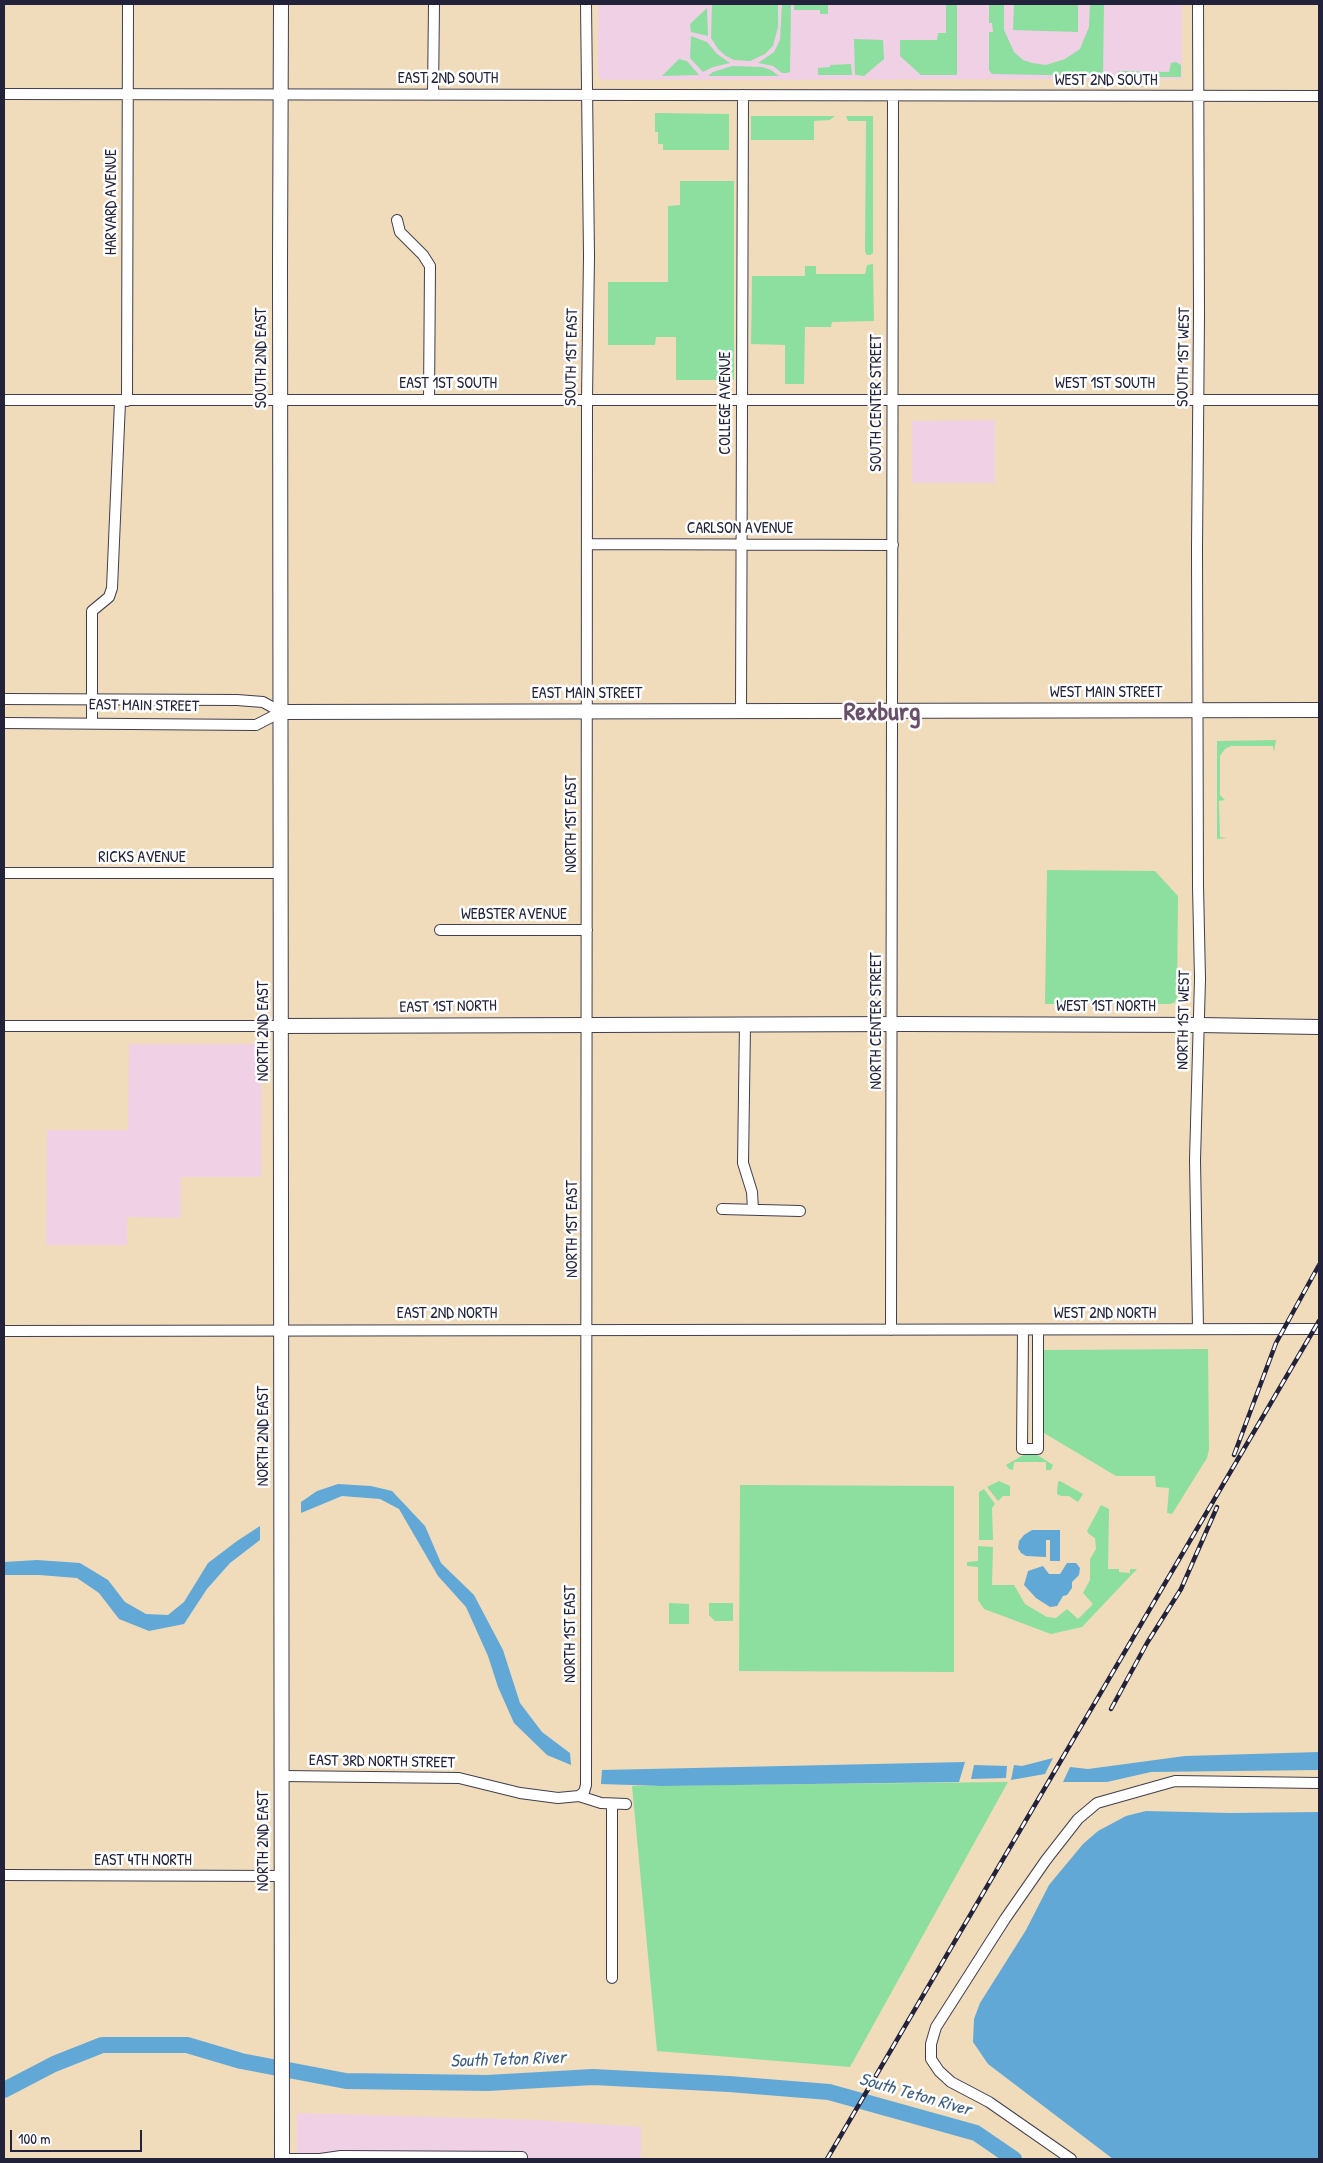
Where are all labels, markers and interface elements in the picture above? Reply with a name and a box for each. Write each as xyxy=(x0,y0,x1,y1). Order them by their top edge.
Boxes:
street label: EAST 2ND SOUTH xyxy=(398,69,498,89)
street label: WEST 2ND SOUTH xyxy=(1055,71,1157,91)
street label: HARVARD AVENUE xyxy=(102,149,122,255)
street label: SOUTH 1ST WEST xyxy=(1174,307,1194,407)
street label: SOUTH 2ND EAST xyxy=(252,308,272,408)
street label: SOUTH 1ST EAST xyxy=(562,308,582,406)
street label: SOUTH CENTER STREET xyxy=(867,334,887,472)
street label: COLLEGE AVENUE xyxy=(716,351,736,455)
street label: EAST 1ST SOUTH xyxy=(399,374,497,394)
street label: WEST 1ST SOUTH xyxy=(1055,374,1155,394)
street label: CARLSON AVENUE xyxy=(687,519,793,539)
street label: WEST MAIN STREET xyxy=(1050,683,1162,703)
street label: EAST MAIN STREET xyxy=(532,684,642,704)
street label: EAST MAIN STREET xyxy=(89,695,199,717)
district label: Rexburg xyxy=(844,697,920,729)
street label: NORTH 1ST EAST xyxy=(562,775,582,873)
street label: RICKS AVENUE xyxy=(98,848,186,868)
street label: WEBSTER AVENUE xyxy=(461,905,567,925)
street label: NORTH CENTER STREET xyxy=(867,953,887,1089)
street label: NORTH 1ST WEST xyxy=(1174,970,1194,1070)
street label: NORTH 2ND EAST xyxy=(254,981,274,1081)
street label: EAST 1ST NORTH xyxy=(399,997,497,1017)
street label: WEST 1ST NORTH xyxy=(1056,997,1156,1017)
street label: NORTH 1ST EAST xyxy=(563,1180,583,1278)
street label: EAST 2ND NORTH xyxy=(397,1304,497,1324)
street label: WEST 2ND NORTH xyxy=(1054,1304,1156,1324)
street label: NORTH 2ND EAST xyxy=(254,1386,274,1486)
street label: NORTH 1ST EAST xyxy=(561,1585,581,1683)
street label: EAST 3RD NORTH STREET xyxy=(309,1751,455,1773)
street label: NORTH 2ND EAST xyxy=(254,1791,274,1891)
street label: EAST 4TH NORTH xyxy=(94,1851,192,1871)
water label: South Teton River xyxy=(450,2047,566,2073)
water label: South Teton River xyxy=(857,2069,973,2121)
scale bar xyxy=(12,2120,145,2152)
text: 100 m xyxy=(18,2128,51,2149)

